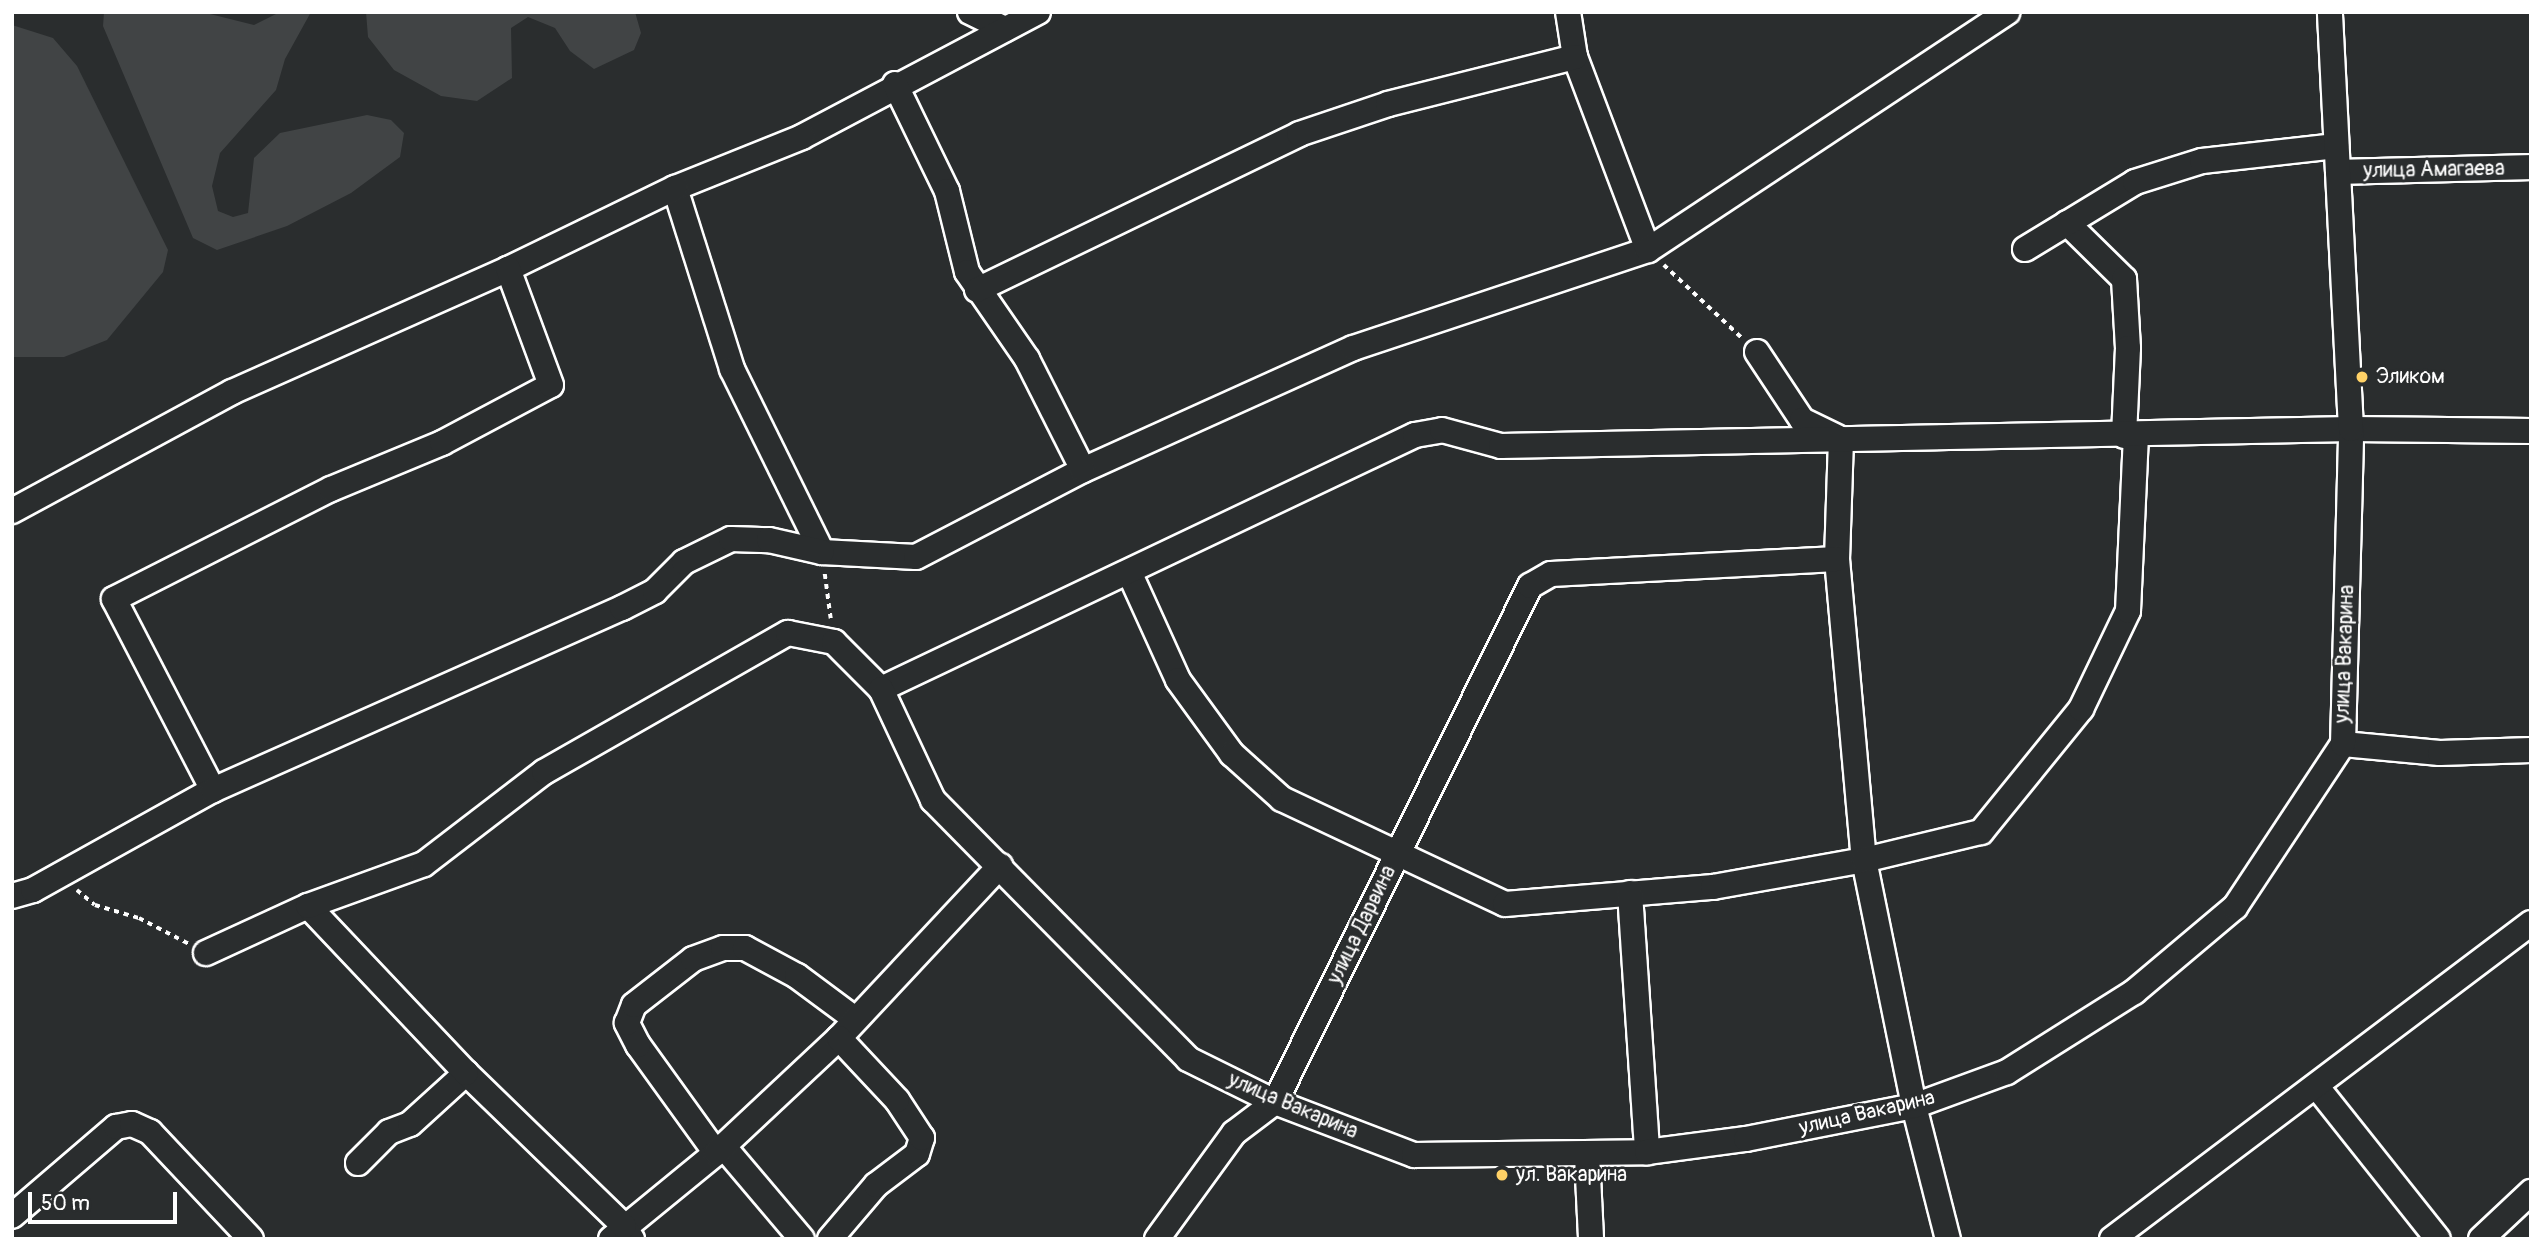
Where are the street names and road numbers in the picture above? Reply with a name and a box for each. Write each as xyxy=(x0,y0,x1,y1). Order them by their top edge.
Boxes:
street label: улица Амагаева xyxy=(2363,156,2505,184)
street label: улица Вакарина xyxy=(2330,584,2360,724)
street label: улица Дарвина xyxy=(1322,861,1402,989)
street label: улица Вакарина xyxy=(1224,1067,1362,1145)
street label: улица Вакарина xyxy=(1797,1085,1937,1141)

